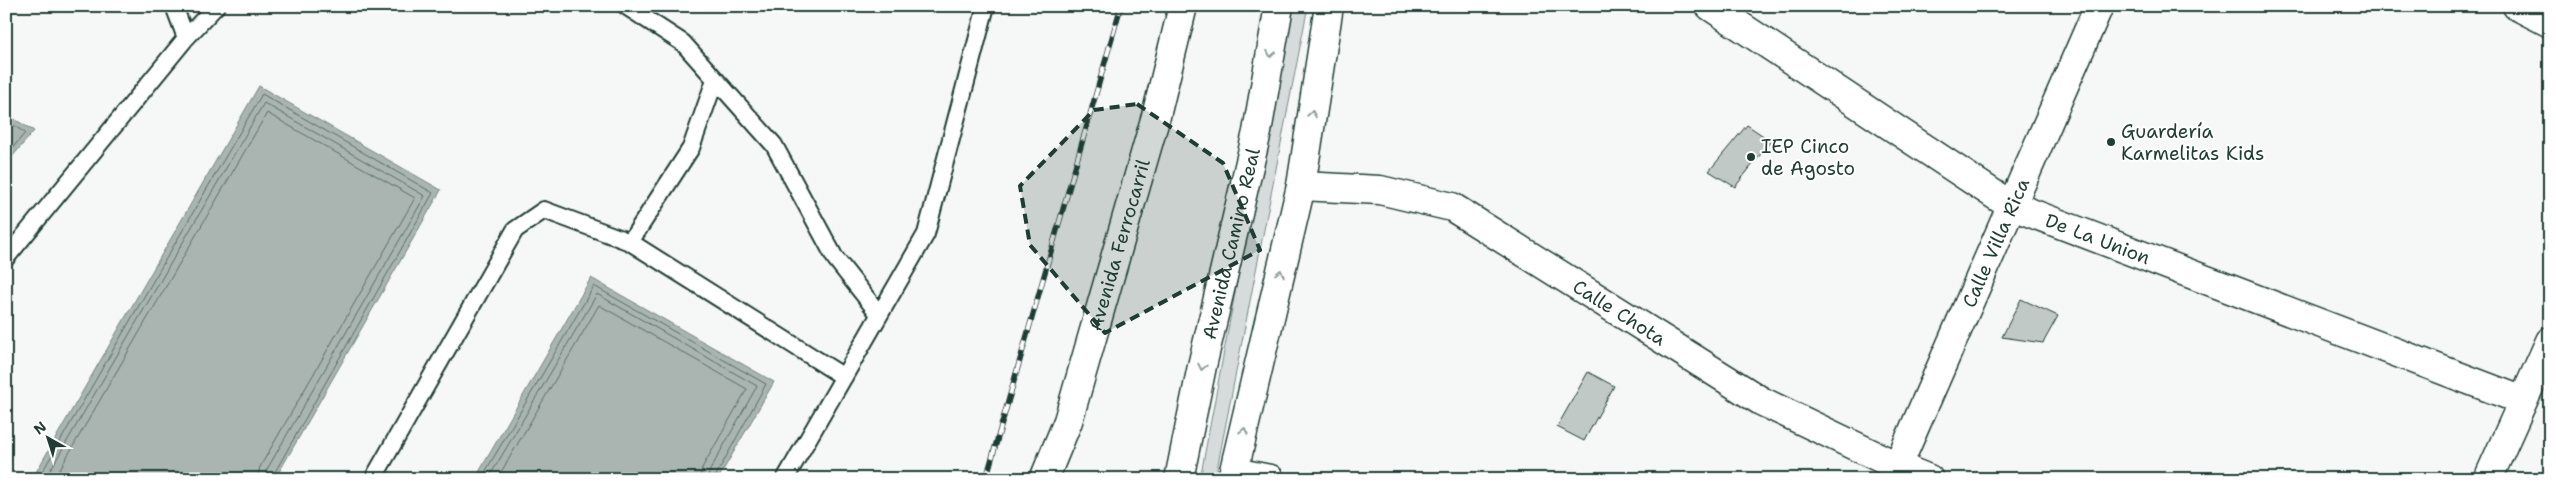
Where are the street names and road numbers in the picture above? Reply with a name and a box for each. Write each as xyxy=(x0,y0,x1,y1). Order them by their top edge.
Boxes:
street label: Avenida Camino Real xyxy=(1196,145,1265,342)
street label: Avenida Ferrocarril xyxy=(1082,156,1155,334)
street label: Calle Villa Rica xyxy=(1956,174,2035,311)
street label: De La Union xyxy=(2042,207,2154,270)
street label: Calle Chota xyxy=(1568,274,1671,351)

